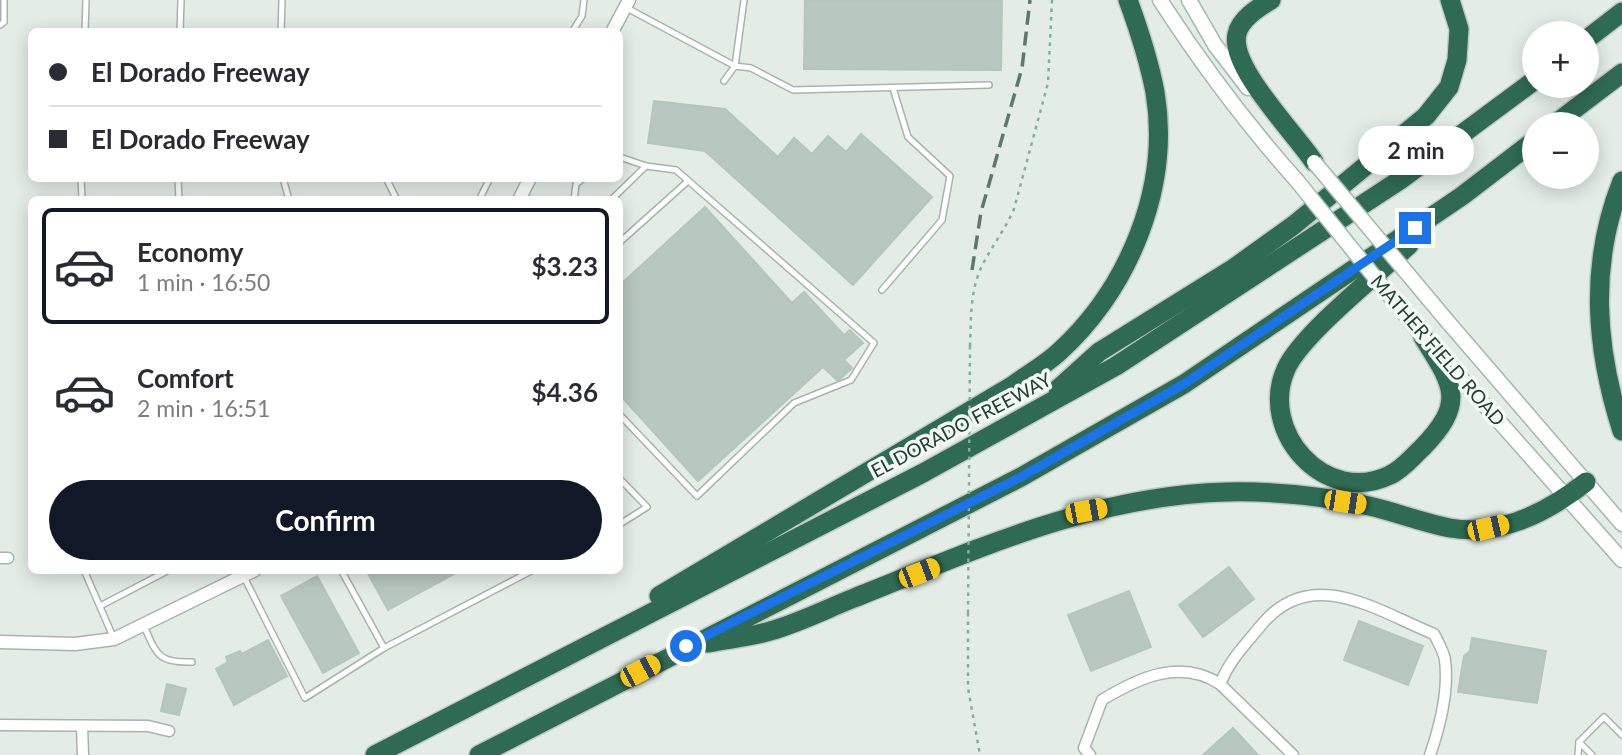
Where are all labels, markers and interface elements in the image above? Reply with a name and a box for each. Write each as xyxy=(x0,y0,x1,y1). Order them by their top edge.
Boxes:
map controls xyxy=(1522,21,1599,189)
button: + xyxy=(1522,21,1599,98)
text: El Dorado Freeway xyxy=(91,56,310,88)
button: − xyxy=(1522,112,1599,189)
text: El Dorado Freeway xyxy=(91,123,310,155)
callout: 2 min xyxy=(1357,126,1473,176)
text: 2 min xyxy=(1387,136,1445,164)
route end xyxy=(1399,212,1431,244)
icon: car xyxy=(53,235,116,298)
text: Economy xyxy=(137,236,243,268)
text: $3.23 xyxy=(532,250,598,282)
text: 1 min · 16:50 xyxy=(137,268,270,296)
street label: MATHER FIELD ROAD xyxy=(1366,269,1510,430)
icon: car xyxy=(53,361,116,424)
text: Comfort xyxy=(137,362,234,394)
street label: EL DORADO FREEWAY xyxy=(867,367,1055,482)
text: $4.36 xyxy=(532,376,598,408)
text: 2 min · 16:51 xyxy=(137,394,270,422)
button: Confirm xyxy=(49,480,602,560)
car xyxy=(1323,488,1368,516)
car xyxy=(1064,497,1109,525)
car xyxy=(1466,513,1511,543)
car xyxy=(896,556,943,590)
route start xyxy=(670,630,702,662)
car xyxy=(617,652,664,690)

